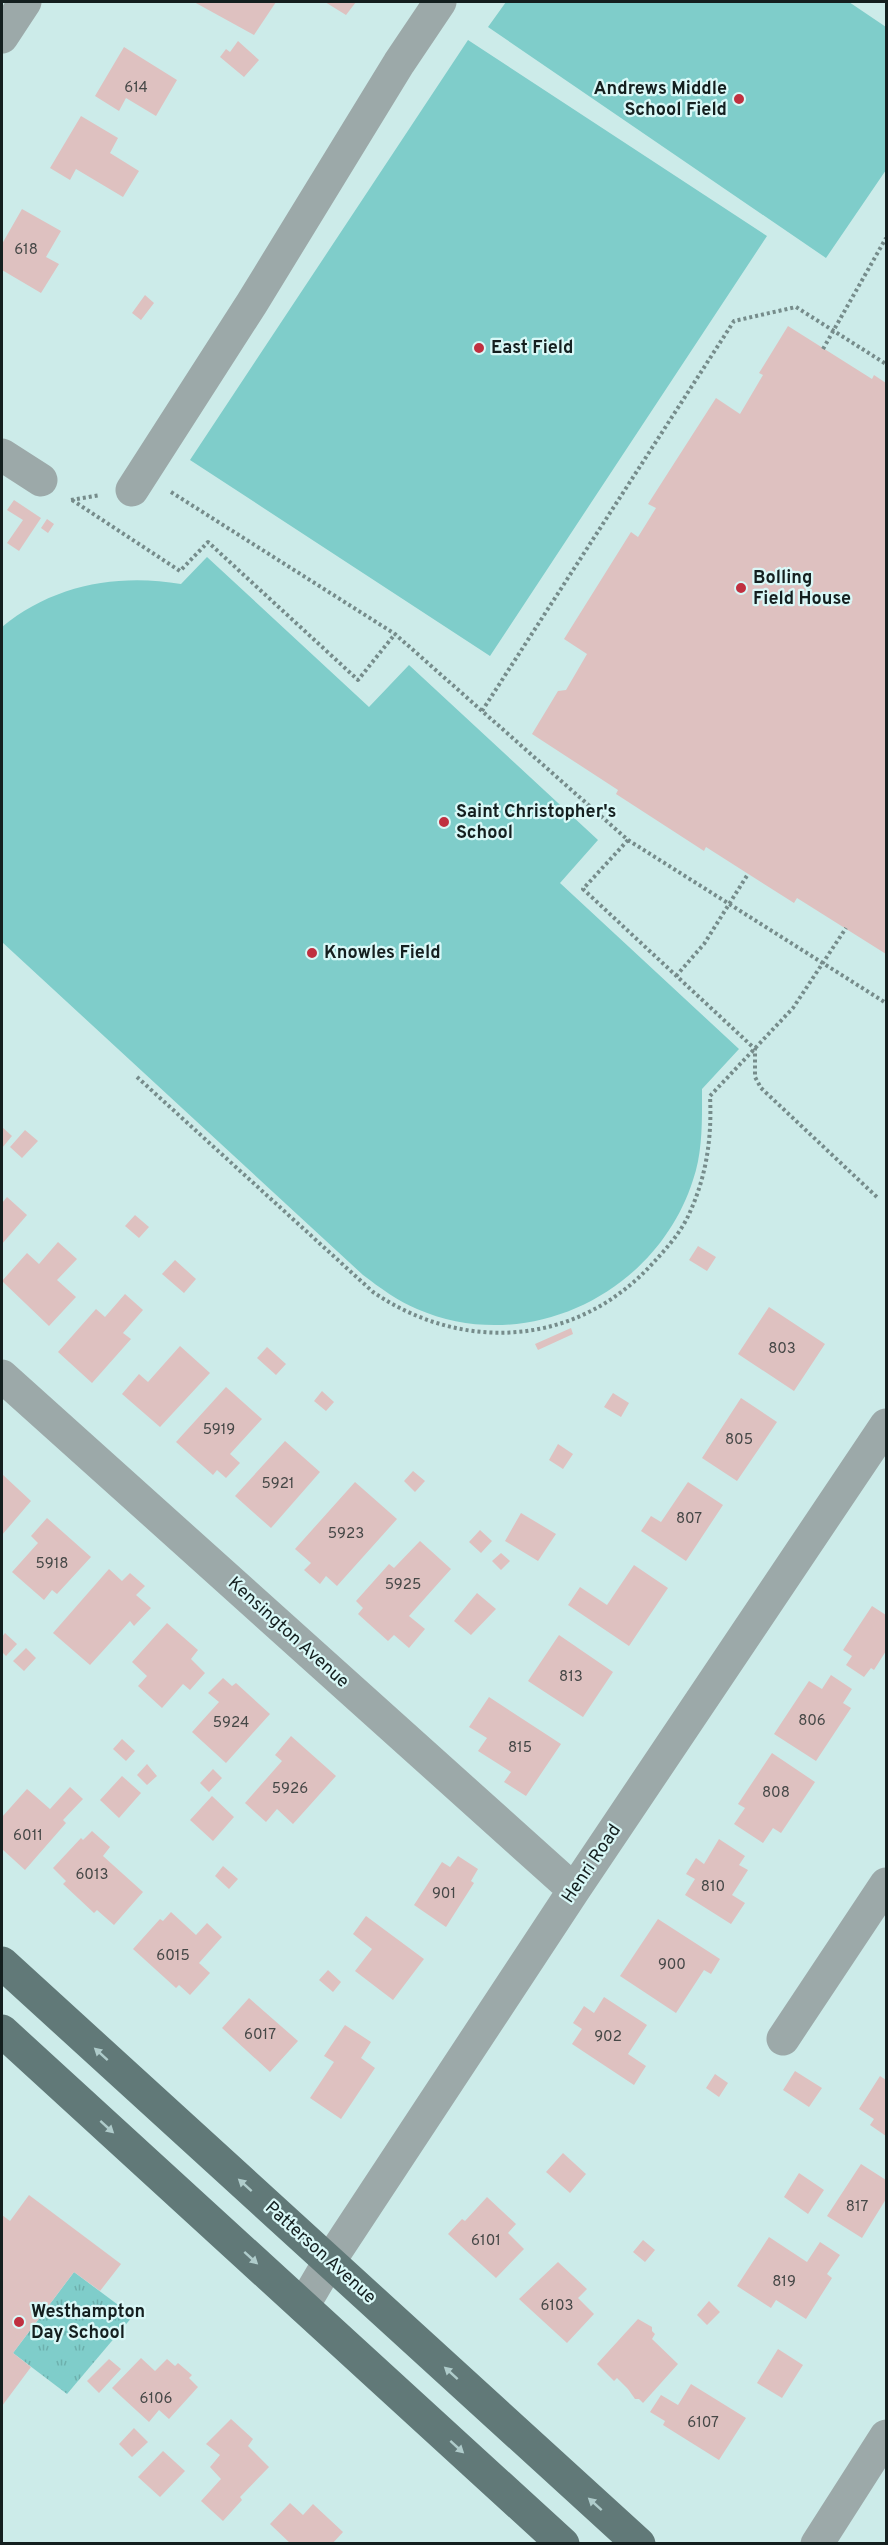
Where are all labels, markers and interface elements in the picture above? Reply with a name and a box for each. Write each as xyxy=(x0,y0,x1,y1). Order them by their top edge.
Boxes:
place label: Andrews Middle School Field xyxy=(594,78,727,122)
house number: 614 xyxy=(124,79,148,98)
marker: Andrews Middle School Field xyxy=(732,92,746,106)
house number: 618 xyxy=(14,241,38,260)
place label: East Field xyxy=(491,337,573,360)
marker: East Field xyxy=(472,341,486,355)
place label: Bolling Field House xyxy=(753,567,851,611)
marker: Bolling Field House xyxy=(734,581,748,595)
place label: Saint Christopher's School xyxy=(456,801,616,845)
marker: Saint Christopher's School xyxy=(437,815,451,829)
place label: Knowles Field xyxy=(324,942,441,965)
marker: Knowles Field xyxy=(305,946,319,960)
house number: 803 xyxy=(768,1340,796,1359)
house number: 5919 xyxy=(203,1421,235,1440)
house number: 805 xyxy=(725,1431,753,1450)
house number: 5921 xyxy=(262,1475,294,1494)
house number: 807 xyxy=(676,1510,702,1529)
house number: 5923 xyxy=(328,1525,364,1544)
house number: 5918 xyxy=(36,1555,68,1574)
street label: Kensington Avenue xyxy=(223,1572,353,1694)
house number: 5925 xyxy=(385,1576,421,1595)
house number: 813 xyxy=(559,1668,583,1687)
house number: 806 xyxy=(798,1712,826,1731)
house number: 5924 xyxy=(213,1714,249,1733)
house number: 815 xyxy=(508,1739,532,1758)
house number: 5926 xyxy=(272,1780,308,1799)
house number: 808 xyxy=(762,1784,790,1803)
street label: Henri Road xyxy=(557,1820,627,1908)
house number: 6011 xyxy=(13,1827,43,1846)
house number: 6013 xyxy=(75,1866,109,1885)
house number: 810 xyxy=(701,1878,725,1897)
house number: 901 xyxy=(432,1885,456,1904)
house number: 6015 xyxy=(156,1947,190,1966)
house number: 900 xyxy=(658,1956,686,1975)
house number: 6017 xyxy=(244,2026,276,2045)
house number: 902 xyxy=(594,2028,622,2047)
one-way arrow xyxy=(94,2047,108,2061)
one-way arrow xyxy=(99,2120,114,2133)
one-way arrow xyxy=(238,2179,253,2192)
street label: Patterson Avenue xyxy=(260,2197,380,2309)
house number: 817 xyxy=(846,2198,868,2217)
house number: 6101 xyxy=(471,2232,501,2251)
one-way arrow xyxy=(243,2251,258,2264)
house number: 819 xyxy=(772,2273,796,2292)
house number: 6103 xyxy=(540,2297,574,2316)
place label: Westhampton Day School xyxy=(31,2301,145,2345)
marker: Westhampton Day School xyxy=(12,2315,26,2329)
one-way arrow xyxy=(444,2366,459,2380)
house number: 6106 xyxy=(139,2390,173,2409)
house number: 6107 xyxy=(687,2414,719,2433)
one-way arrow xyxy=(449,2439,463,2453)
one-way arrow xyxy=(588,2497,603,2511)

